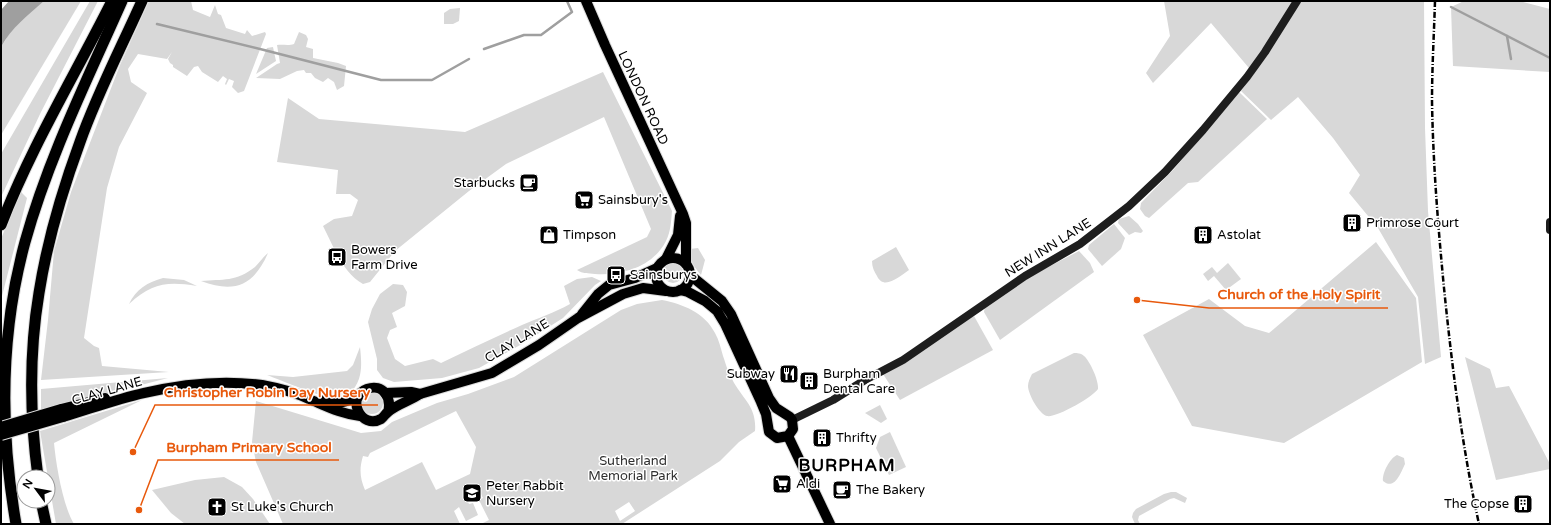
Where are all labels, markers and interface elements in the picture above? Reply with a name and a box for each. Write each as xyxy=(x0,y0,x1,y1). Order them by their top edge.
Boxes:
street label: LONDON ROAD xyxy=(614,49,672,148)
cafe icon: Starbucks xyxy=(518,172,540,194)
place label: Starbucks xyxy=(454,175,515,191)
supermarket icon: Sainsbury's xyxy=(573,189,595,211)
place label: Sainsbury's xyxy=(598,192,668,208)
building icon: Primrose Court xyxy=(1341,212,1363,234)
street label: NEW INN LANE xyxy=(1002,215,1094,281)
place label: Primrose Court xyxy=(1366,215,1459,231)
shop icon: Timpson xyxy=(538,224,560,246)
building icon: Astolat xyxy=(1192,224,1214,246)
place label: Timpson xyxy=(563,227,616,243)
place label: Astolat xyxy=(1217,227,1261,243)
place label: Bowers Farm Drive xyxy=(351,242,418,273)
bus stop icon: Bowers Farm Drive xyxy=(326,246,348,268)
bus stop icon: Sainsburys xyxy=(605,264,627,286)
place label: Sainsburys xyxy=(630,267,697,283)
callout: Church of the Holy Spirit xyxy=(1209,282,1388,308)
text: Church of the Holy Spirit xyxy=(1218,286,1381,303)
street label: CLAY LANE xyxy=(482,315,552,367)
restaurant icon: Subway xyxy=(778,363,800,385)
place label: Subway xyxy=(727,366,775,382)
place label: Burpham Dental Care xyxy=(823,366,895,397)
building icon: Burpham Dental Care xyxy=(798,370,820,392)
street label: CLAY LANE xyxy=(70,373,144,409)
callout: Christopher Robin Day Nursery xyxy=(155,379,378,405)
text: Christopher Robin Day Nursery xyxy=(164,384,371,401)
building icon: Thrifty xyxy=(811,427,833,449)
place label: Thrifty xyxy=(836,430,877,446)
callout: Burpham Primary School xyxy=(158,434,339,460)
text: Burpham Primary School xyxy=(166,439,332,456)
park label: Sutherland Memorial Park xyxy=(588,453,678,484)
district label: BURPHAM xyxy=(798,455,896,476)
north arrow xyxy=(16,469,56,509)
supermarket icon: Aldi xyxy=(771,473,793,495)
place label: Aldi xyxy=(796,476,820,492)
text: N xyxy=(20,477,36,491)
place label: Peter Rabbit Nursery xyxy=(486,478,564,509)
cafe icon: The Bakery xyxy=(831,479,853,501)
school or university icon: Peter Rabbit Nursery xyxy=(461,482,483,504)
place label: The Bakery xyxy=(856,482,925,498)
building icon: The Copse xyxy=(1512,493,1534,515)
church icon: St Luke's Church xyxy=(206,496,228,518)
place label: The Copse xyxy=(1444,496,1509,512)
place label: St Luke's Church xyxy=(231,499,334,515)

